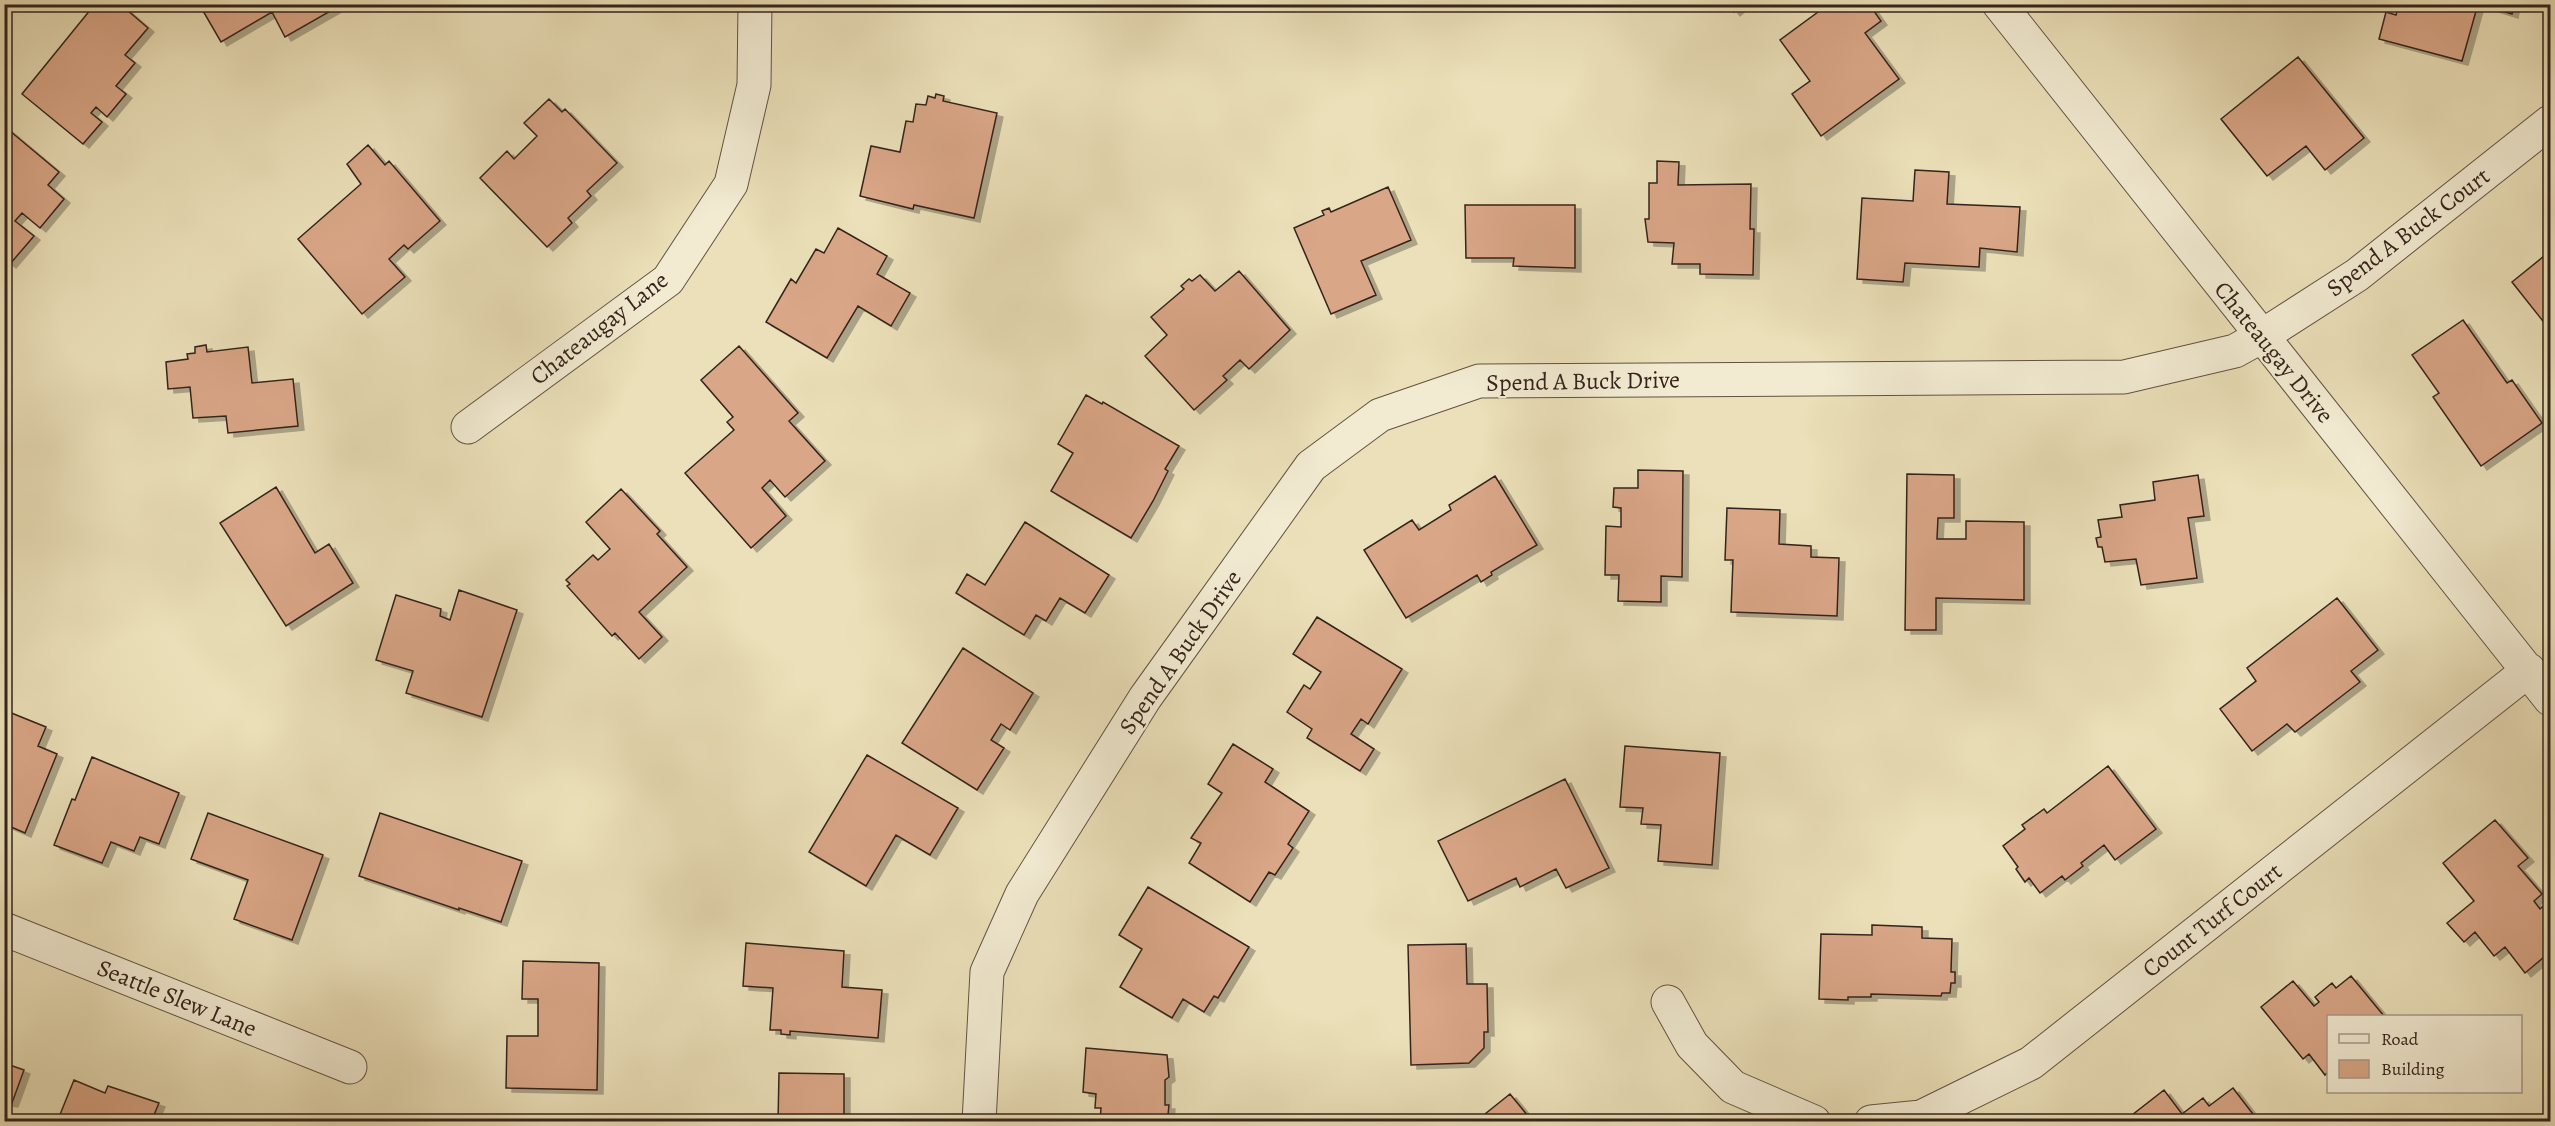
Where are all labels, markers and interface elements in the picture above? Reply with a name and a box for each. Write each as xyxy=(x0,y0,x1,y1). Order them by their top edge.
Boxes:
street label: Spend A Buck Court xyxy=(2320,160,2496,304)
street label: Chateaugay Lane xyxy=(523,264,675,392)
street label: Chateaugay Drive xyxy=(2207,274,2341,430)
street label: Spend A Buck Drive xyxy=(1486,363,1680,399)
street label: Spend A Buck Drive xyxy=(1111,563,1249,741)
street label: Count Turf Court xyxy=(2136,855,2289,985)
street label: Seattle Slew Lane xyxy=(92,951,262,1045)
legend xyxy=(2327,1015,2522,1093)
text: Road xyxy=(2381,1027,2419,1051)
text: Building xyxy=(2381,1057,2445,1081)

